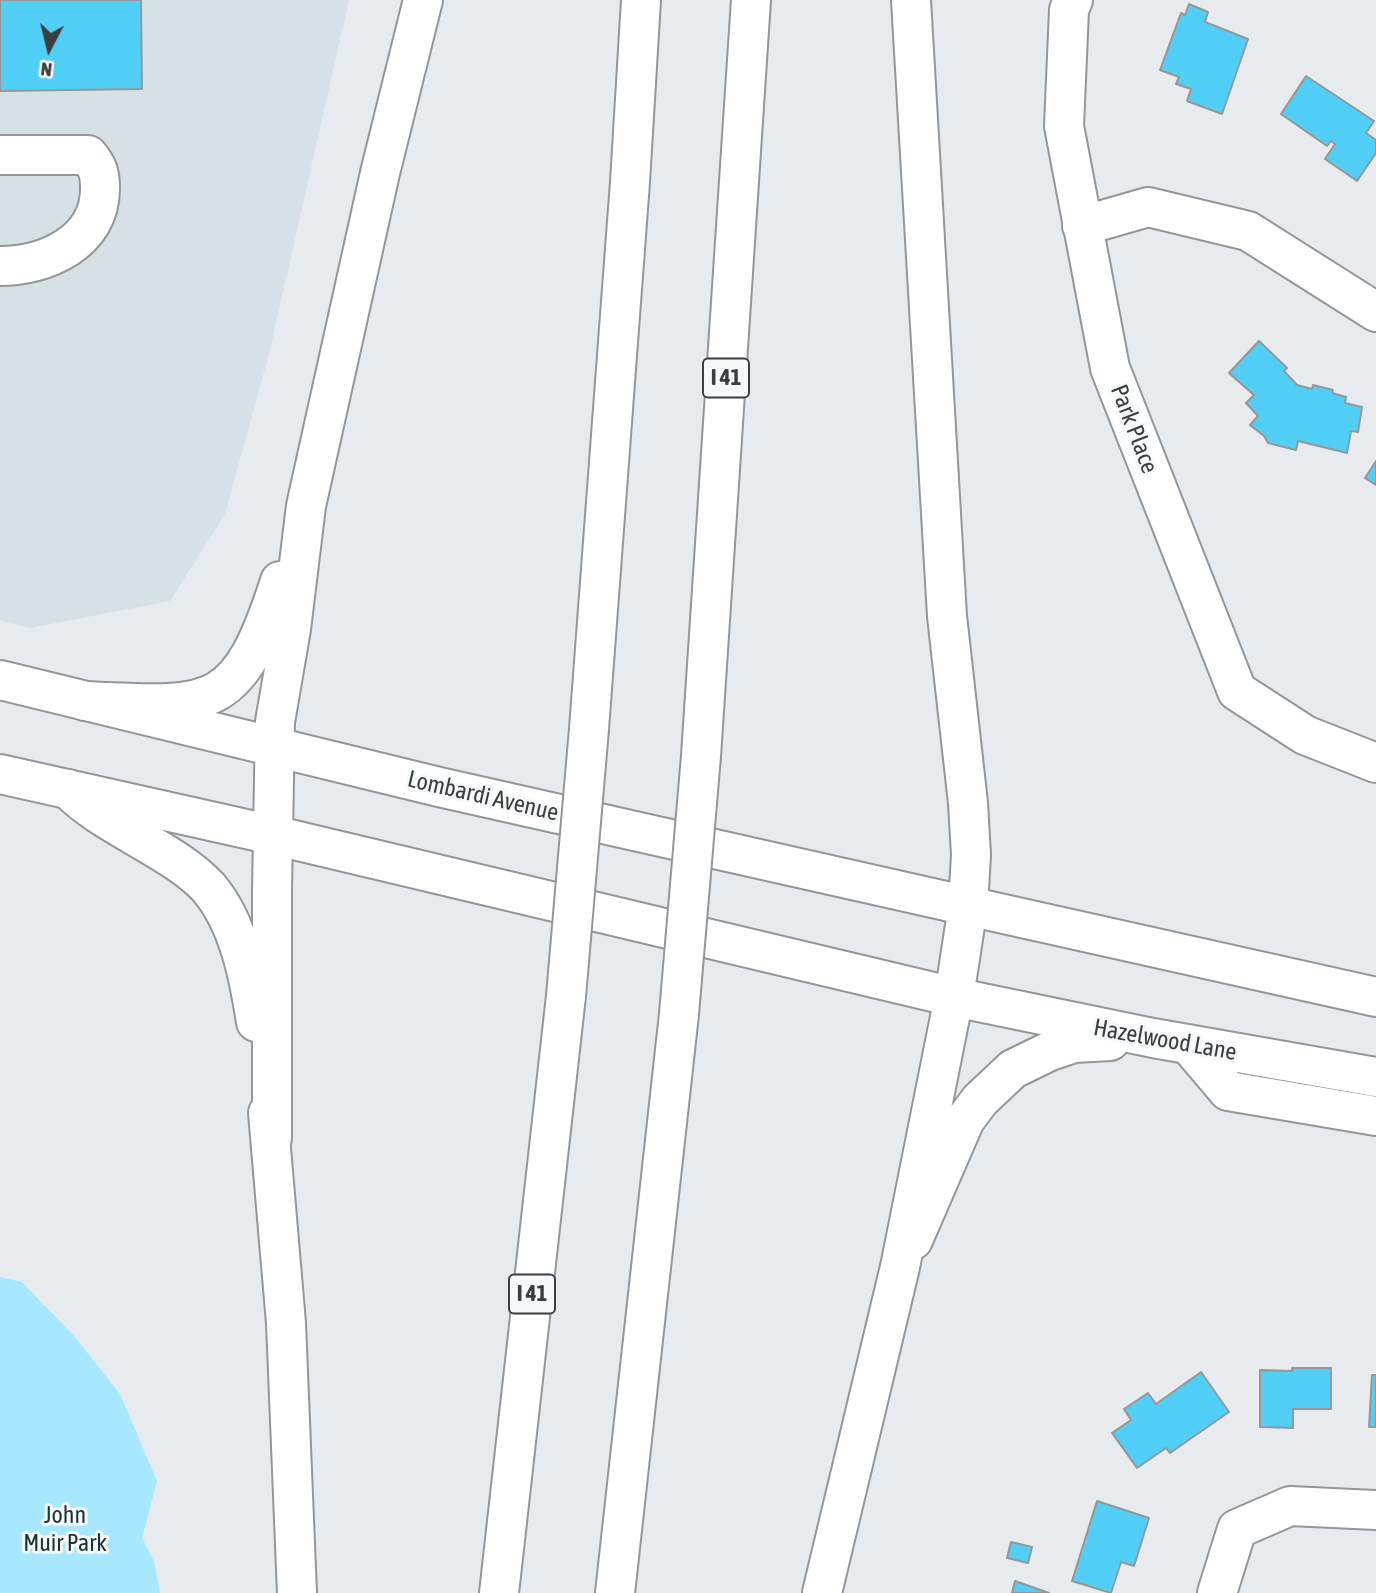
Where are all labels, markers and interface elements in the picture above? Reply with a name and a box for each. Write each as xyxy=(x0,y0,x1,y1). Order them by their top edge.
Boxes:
north arrow xyxy=(14,14,84,84)
text: N xyxy=(40,58,53,81)
road number: I 41 xyxy=(703,358,749,398)
street label: Park Place xyxy=(1104,381,1164,477)
street label: Lombardi Avenue xyxy=(405,765,561,827)
street label: Hazelwood Lane xyxy=(1091,1013,1239,1067)
road number: I 41 xyxy=(509,1274,555,1314)
park label: John Muir Park xyxy=(23,1501,107,1557)

